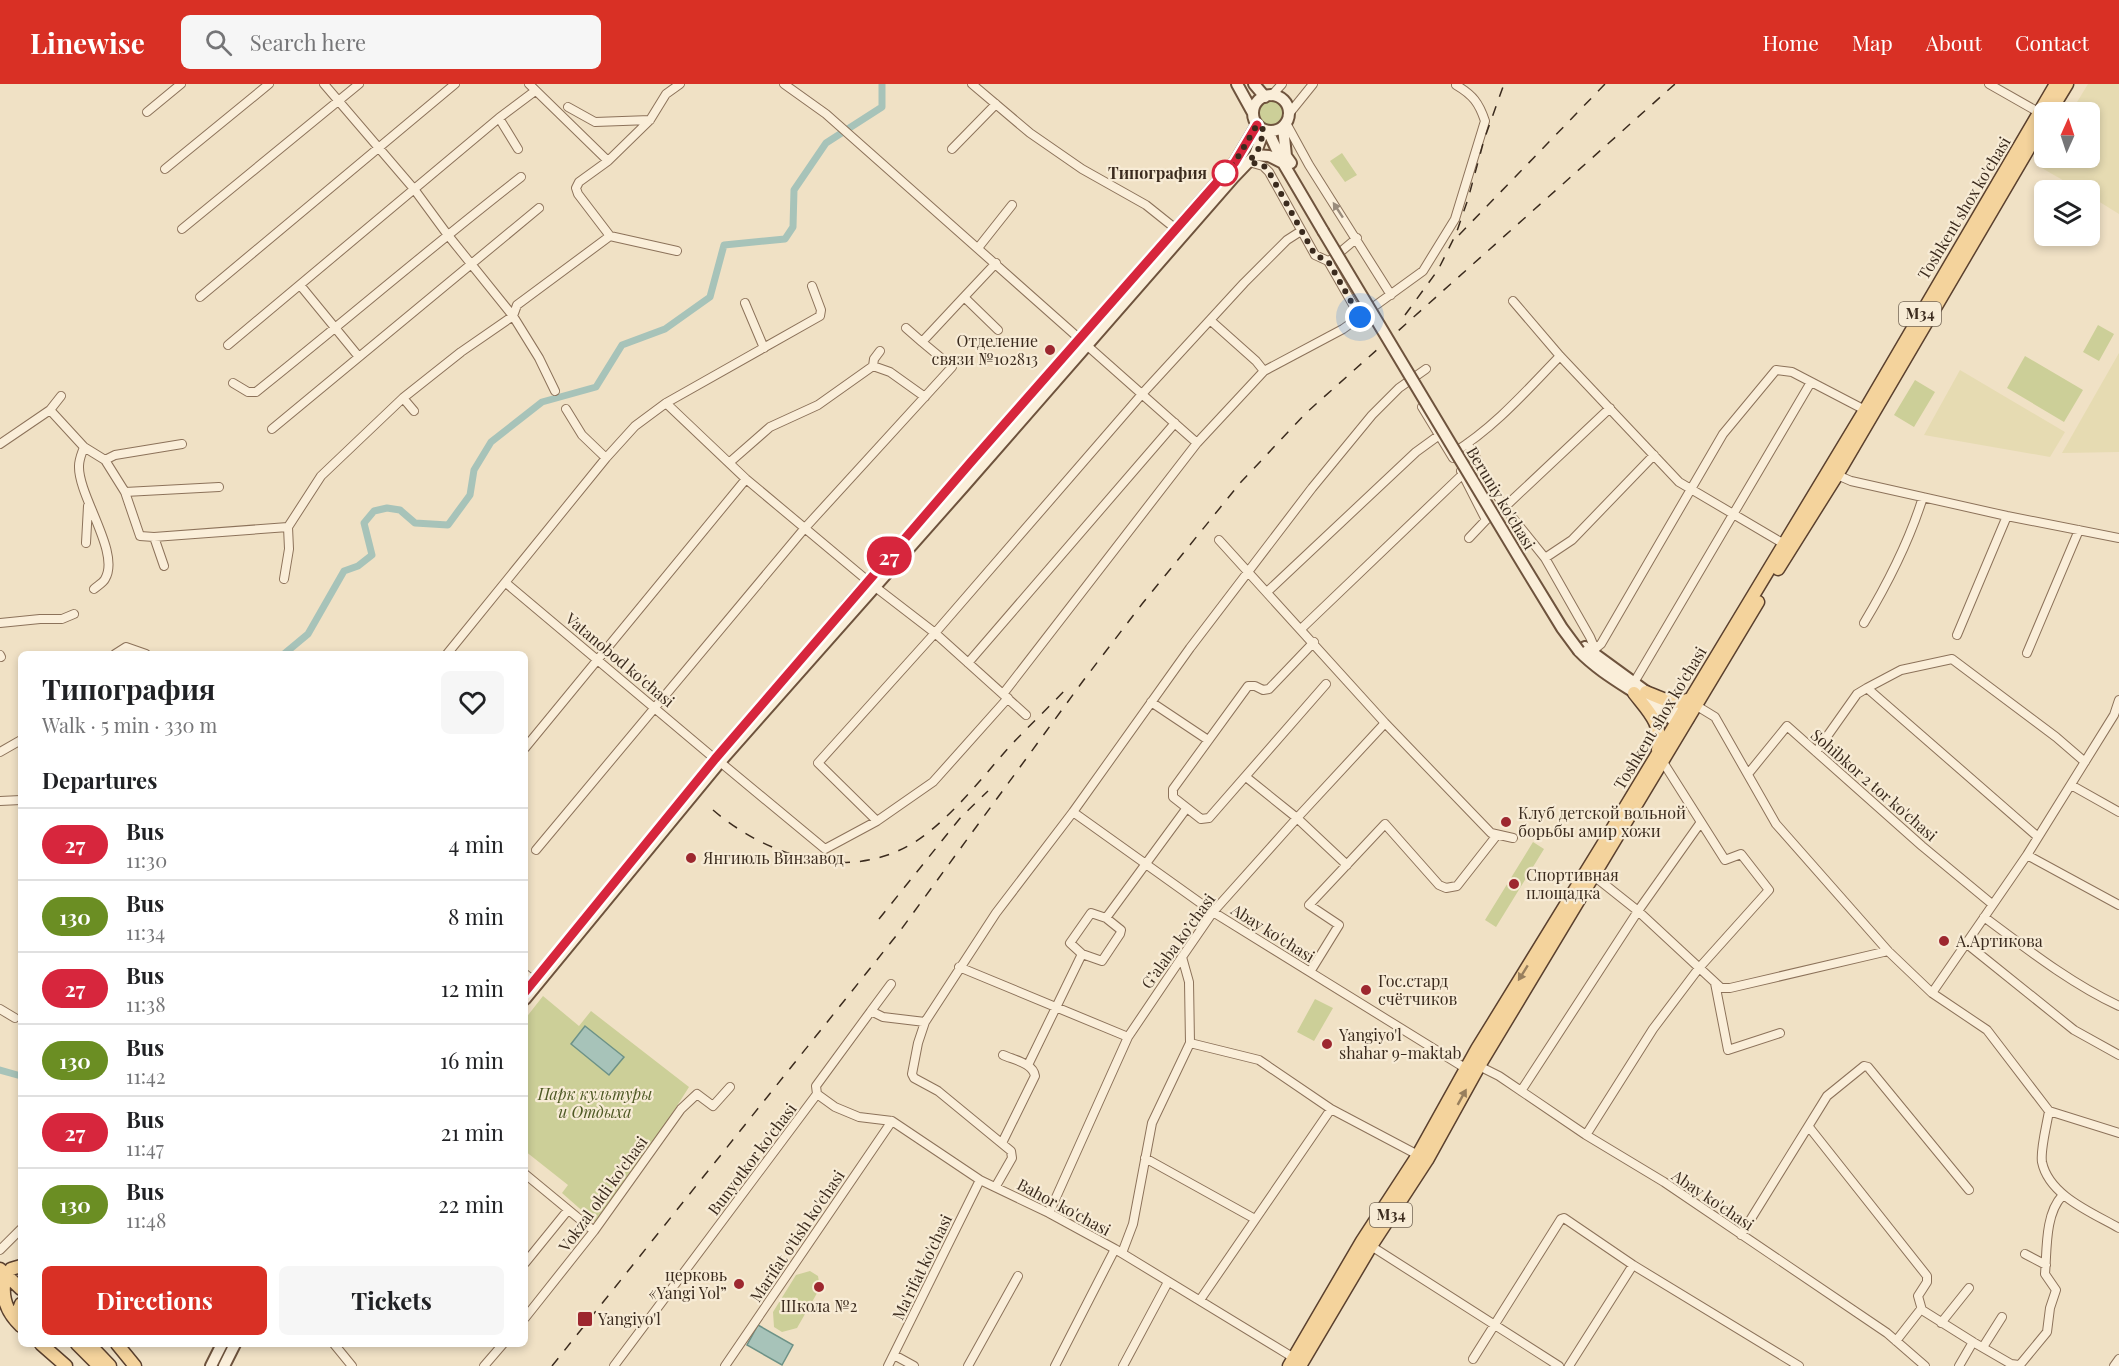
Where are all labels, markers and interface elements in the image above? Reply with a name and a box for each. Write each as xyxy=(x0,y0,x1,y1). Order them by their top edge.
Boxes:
search box xyxy=(181,15,601,69)
text: Linewise xyxy=(30,24,145,61)
icon: search xyxy=(202,26,235,59)
text: Search here xyxy=(250,27,366,57)
text: Home xyxy=(1763,28,1819,56)
text: Map xyxy=(1852,28,1893,56)
text: About xyxy=(1926,28,1982,56)
text: Contact xyxy=(2015,28,2089,56)
north arrow xyxy=(2034,102,2100,168)
map controls xyxy=(2034,102,2100,246)
street label: Toshkent shox ko'chasi xyxy=(1913,132,2015,283)
marker: Типография xyxy=(1212,160,1238,186)
place label: Типография xyxy=(1108,162,1207,183)
button: layers xyxy=(2034,180,2100,246)
one-way arrow xyxy=(1333,202,1344,218)
your location xyxy=(1345,302,1375,332)
road number: M34 xyxy=(1899,302,1941,326)
place label: Отделение связи №102813 xyxy=(932,330,1038,369)
marker: Отделение связи №102813 xyxy=(1043,343,1057,357)
street label: Beruniy ko'chasi xyxy=(1462,442,1541,553)
line badge: 27 xyxy=(862,536,916,576)
text: 27 xyxy=(879,542,899,570)
street label: Vatanobod ko'chasi xyxy=(561,607,679,712)
street label: Toshkent shox ko'chasi xyxy=(1609,642,1711,793)
text: Типография xyxy=(42,670,215,707)
button: heart xyxy=(441,671,504,734)
text: Walk · 5 min · 330 m xyxy=(42,711,217,738)
street label: Sohibkor 2 tor ko'chasi xyxy=(1807,724,1942,846)
text: Departures xyxy=(42,765,157,795)
place label: Клуб детской вольной борьбы амир хожи xyxy=(1518,802,1686,841)
marker: Клуб детской вольной борьбы амир хожи xyxy=(1499,815,1513,829)
text: Bus xyxy=(126,816,164,846)
text: 4 min xyxy=(449,829,504,859)
text: 27 xyxy=(65,830,85,858)
text: 11:30 xyxy=(126,846,167,873)
place label: Янгиюль Винзавод xyxy=(702,847,844,868)
marker: Янгиюль Винзавод xyxy=(684,851,698,865)
place label: Спортивная площадка xyxy=(1526,864,1619,903)
marker: Спортивная площадка xyxy=(1507,877,1521,891)
text: Bus xyxy=(126,888,164,918)
street label: G’alaba ko’chasi xyxy=(1136,889,1219,992)
street label: Abay ko'chasi xyxy=(1227,898,1319,967)
text: 8 min xyxy=(448,901,504,931)
text: 130 xyxy=(59,902,91,930)
text: 11:34 xyxy=(126,918,165,945)
place label: А.Артикова xyxy=(1955,930,2043,951)
marker: А.Артикова xyxy=(1937,934,1951,948)
text: Bus xyxy=(126,960,164,990)
one-way arrow xyxy=(1518,965,1529,981)
place label: Гос.стард счётчиков xyxy=(1378,970,1458,1009)
text: 12 min xyxy=(441,973,504,1003)
text: 27 xyxy=(65,974,85,1002)
marker: Гос.стард счётчиков xyxy=(1359,983,1373,997)
text: 11:38 xyxy=(126,990,166,1017)
place label: Yangiyo'l shahar 9-maktab xyxy=(1338,1024,1461,1063)
text: Bus xyxy=(126,1032,164,1062)
marker: Yangiyo'l shahar 9-maktab xyxy=(1320,1037,1334,1051)
text: 16 min xyxy=(440,1045,504,1075)
text: 130 xyxy=(59,1046,91,1074)
text: 11:42 xyxy=(126,1062,166,1089)
park label: Парк культуры и Отдыха xyxy=(537,1083,652,1122)
one-way arrow xyxy=(1457,1088,1467,1105)
street label: Bunyotkor ko'chasi xyxy=(703,1098,801,1219)
text: Bus xyxy=(126,1104,164,1134)
text: 21 min xyxy=(441,1117,504,1147)
text: 27 xyxy=(65,1118,85,1146)
street label: Vokzal oldi ko'chasi xyxy=(553,1132,652,1256)
text: 11:47 xyxy=(126,1134,164,1161)
street label: Abay ko'chasi xyxy=(1667,1164,1759,1235)
street label: Marifat o'tish ko'chasi xyxy=(745,1165,849,1306)
street label: Bahor ko'chasi xyxy=(1014,1173,1115,1240)
text: Bus xyxy=(126,1176,164,1206)
text: 22 min xyxy=(438,1189,504,1219)
text: 130 xyxy=(59,1190,91,1218)
road number: M34 xyxy=(1370,1203,1412,1227)
text: 11:48 xyxy=(126,1206,166,1233)
street label: Ma'rifat ko'chasi xyxy=(887,1210,956,1323)
place label: церковь «Yangi Yol” xyxy=(648,1264,727,1303)
button: Directions xyxy=(42,1266,267,1335)
button: Tickets xyxy=(279,1266,504,1335)
marker: церковь «Yangi Yol” xyxy=(732,1277,746,1291)
marker: Школа №2 xyxy=(812,1280,826,1294)
place label: Школа №2 xyxy=(781,1295,857,1316)
place label: Yangiyo'l xyxy=(597,1308,661,1329)
marker: Yangiyo'l xyxy=(576,1310,594,1328)

